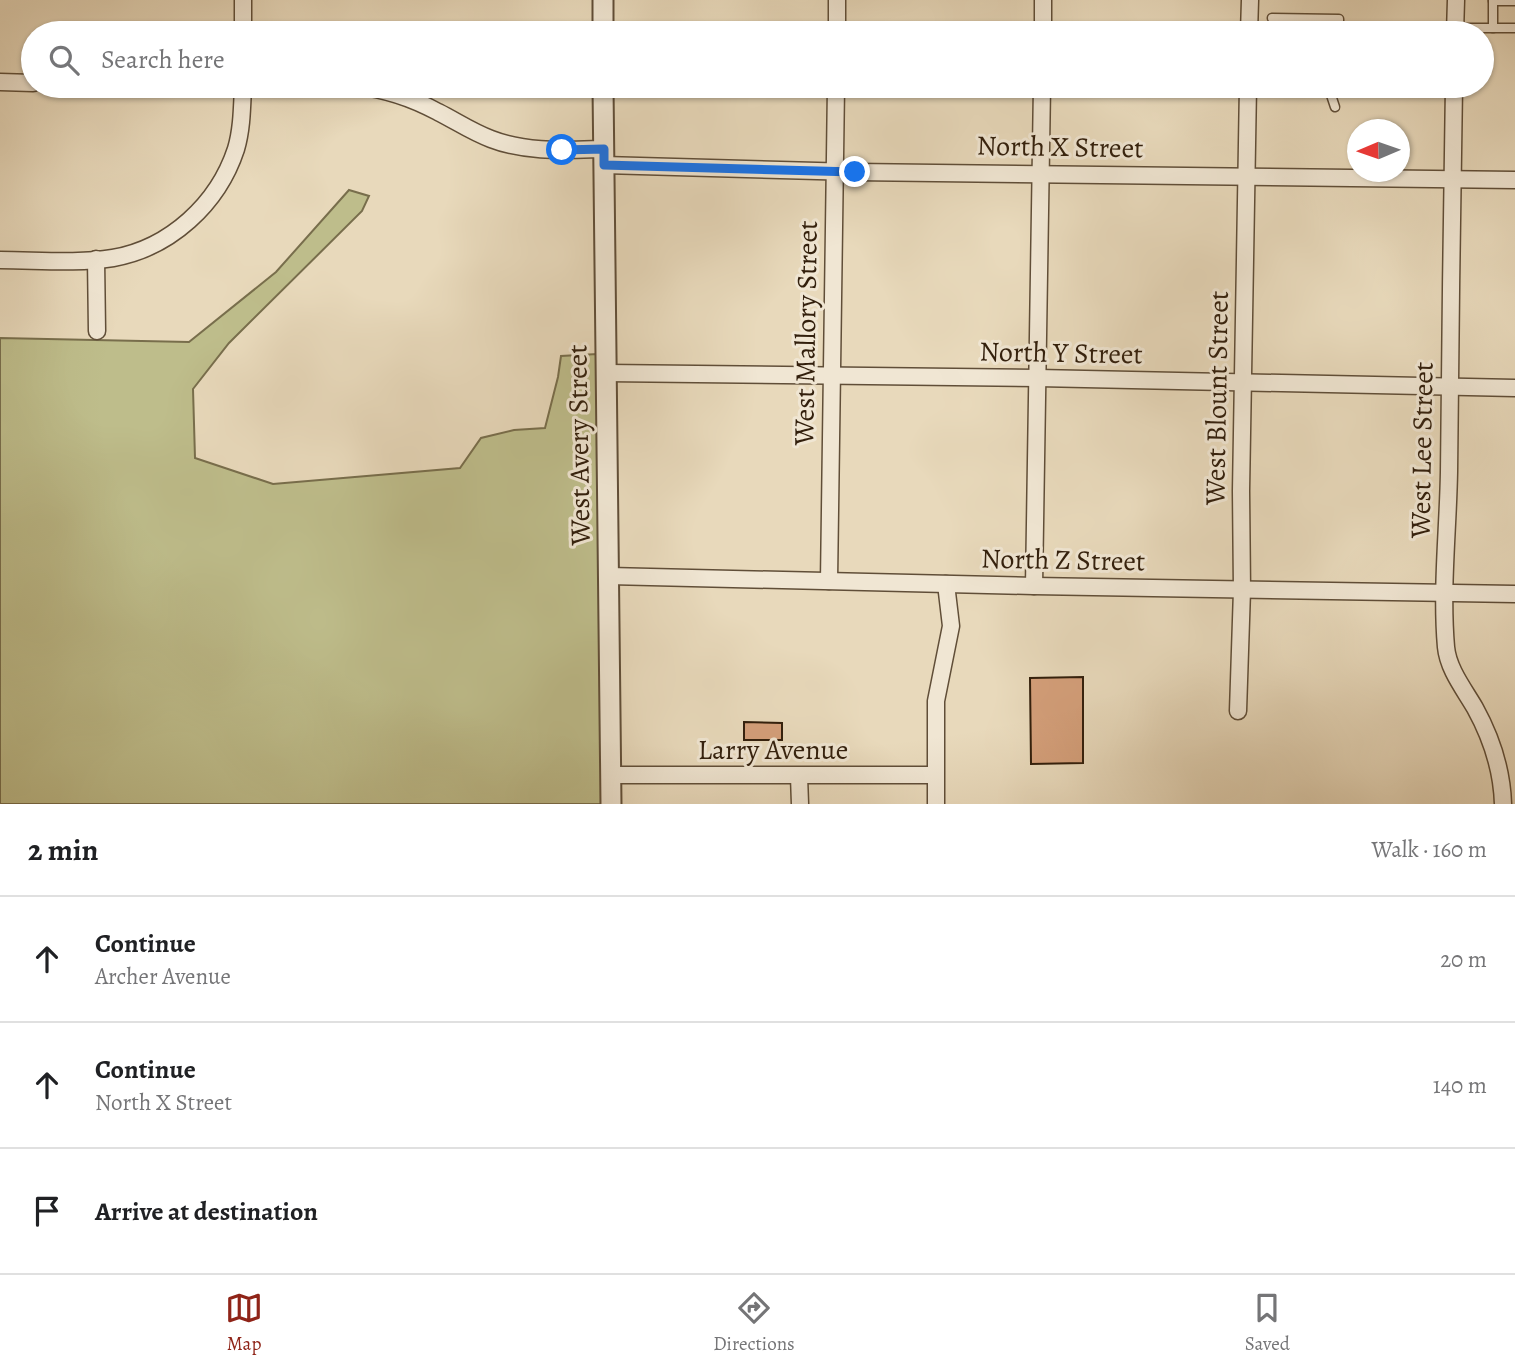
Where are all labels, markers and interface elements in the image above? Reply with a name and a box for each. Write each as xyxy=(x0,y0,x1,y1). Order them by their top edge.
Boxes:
search box xyxy=(21,21,1494,98)
icon: search xyxy=(45,41,83,79)
text: Search here xyxy=(101,42,225,77)
north arrow xyxy=(1347,119,1410,182)
street label: North X Street xyxy=(976,127,1144,167)
route start xyxy=(546,134,577,165)
route end xyxy=(839,156,870,187)
street label: West Mallory Street xyxy=(785,220,827,447)
street label: West Blount Street xyxy=(1196,291,1238,506)
street label: North Y Street xyxy=(979,333,1143,373)
street label: West Avery Street xyxy=(558,344,600,547)
street label: West Lee Street xyxy=(1401,362,1443,539)
street label: North Z Street xyxy=(981,540,1145,580)
street label: Larry Avenue xyxy=(698,731,848,769)
text: 2 min xyxy=(28,830,98,870)
text: Walk · 160 m xyxy=(1372,834,1487,865)
text: Continue xyxy=(95,926,196,961)
icon: ahead xyxy=(28,940,66,978)
text: 20 m xyxy=(1440,944,1487,975)
text: Archer Avenue xyxy=(95,961,231,992)
text: Continue xyxy=(95,1052,196,1087)
icon: ahead xyxy=(28,1066,66,1104)
text: 140 m xyxy=(1433,1070,1487,1101)
text: North X Street xyxy=(95,1087,232,1118)
icon: arrive xyxy=(28,1192,66,1230)
text: Arrive at destination xyxy=(95,1194,318,1229)
tab: Map xyxy=(225,1289,263,1357)
tab: Directions xyxy=(713,1289,795,1357)
tab: Saved xyxy=(1245,1289,1290,1357)

